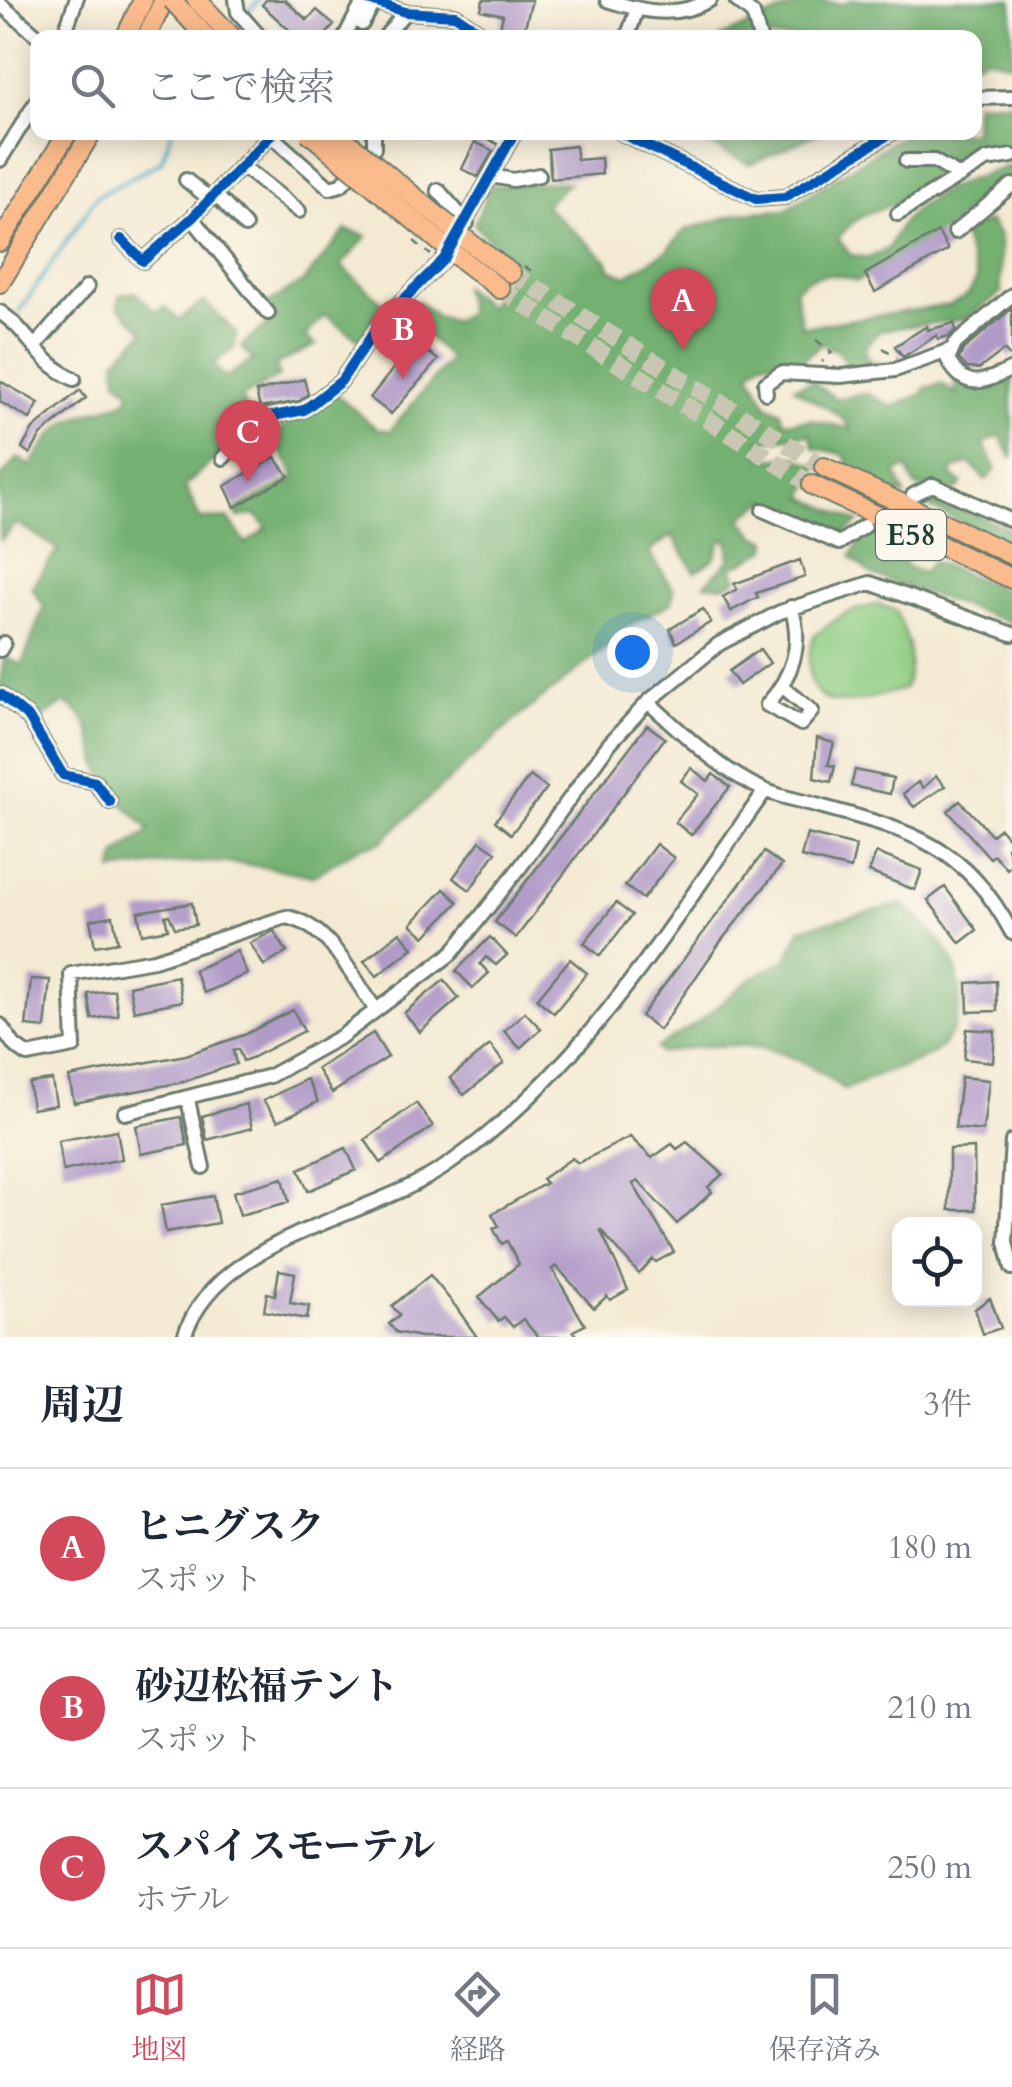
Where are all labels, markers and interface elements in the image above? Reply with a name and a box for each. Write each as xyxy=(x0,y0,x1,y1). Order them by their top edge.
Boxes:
search box xyxy=(30,30,982,140)
icon: search xyxy=(65,58,120,113)
text: ここで検索 xyxy=(145,62,335,114)
pin: A xyxy=(650,268,716,350)
pin: B xyxy=(370,296,436,379)
pin: C xyxy=(216,400,280,482)
road number: E58 xyxy=(876,510,946,560)
your location xyxy=(607,627,658,678)
map controls xyxy=(892,1217,982,1307)
button: locate xyxy=(892,1217,982,1307)
text: 周辺 xyxy=(40,1377,124,1434)
text: 3件 xyxy=(924,1383,972,1427)
text: ヒニグスク xyxy=(135,1501,325,1553)
text: A xyxy=(60,1526,85,1570)
text: 180 m xyxy=(887,1526,972,1570)
text: スポット xyxy=(135,1558,263,1602)
text: 砂辺松福テント xyxy=(135,1661,399,1713)
text: B xyxy=(61,1686,84,1730)
text: 210 m xyxy=(887,1686,972,1730)
text: スポット xyxy=(135,1718,263,1762)
text: スパイスモーテル xyxy=(135,1821,435,1873)
text: C xyxy=(60,1846,85,1890)
text: 250 m xyxy=(887,1846,972,1890)
text: ホテル xyxy=(135,1878,229,1922)
tab: 地図 xyxy=(131,1967,187,2069)
tab: 経路 xyxy=(450,1967,506,2069)
tab: 保存済み xyxy=(769,1967,881,2069)

